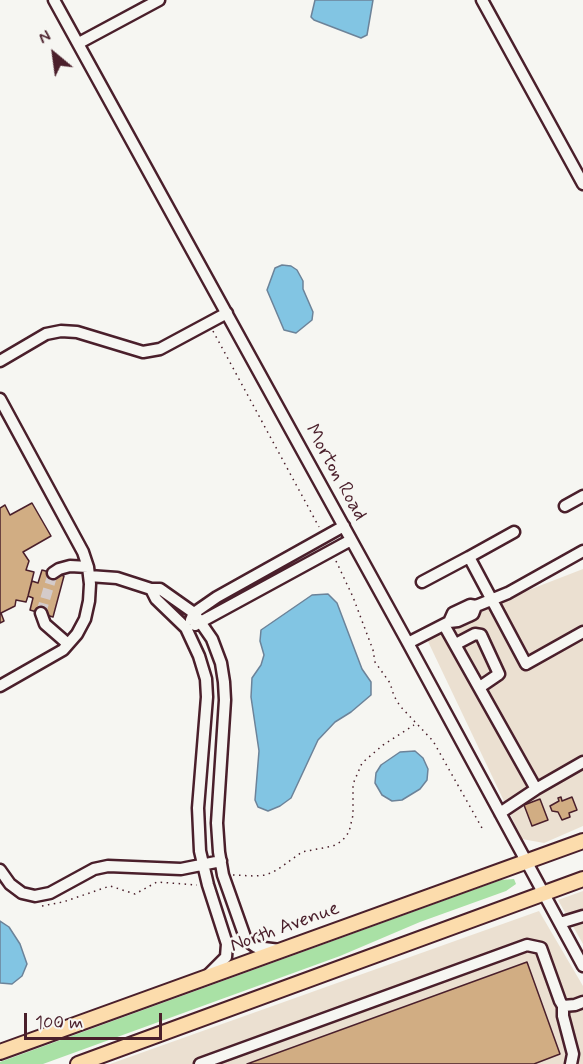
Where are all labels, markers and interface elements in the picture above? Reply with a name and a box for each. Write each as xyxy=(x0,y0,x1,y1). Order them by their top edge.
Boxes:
north arrow xyxy=(24,24,84,84)
text: N xyxy=(35,26,55,50)
street label: Morton Road xyxy=(299,421,371,525)
street label: North Avenue xyxy=(227,897,343,959)
scale bar xyxy=(27,1001,165,1039)
text: 100 m xyxy=(35,1011,83,1035)

